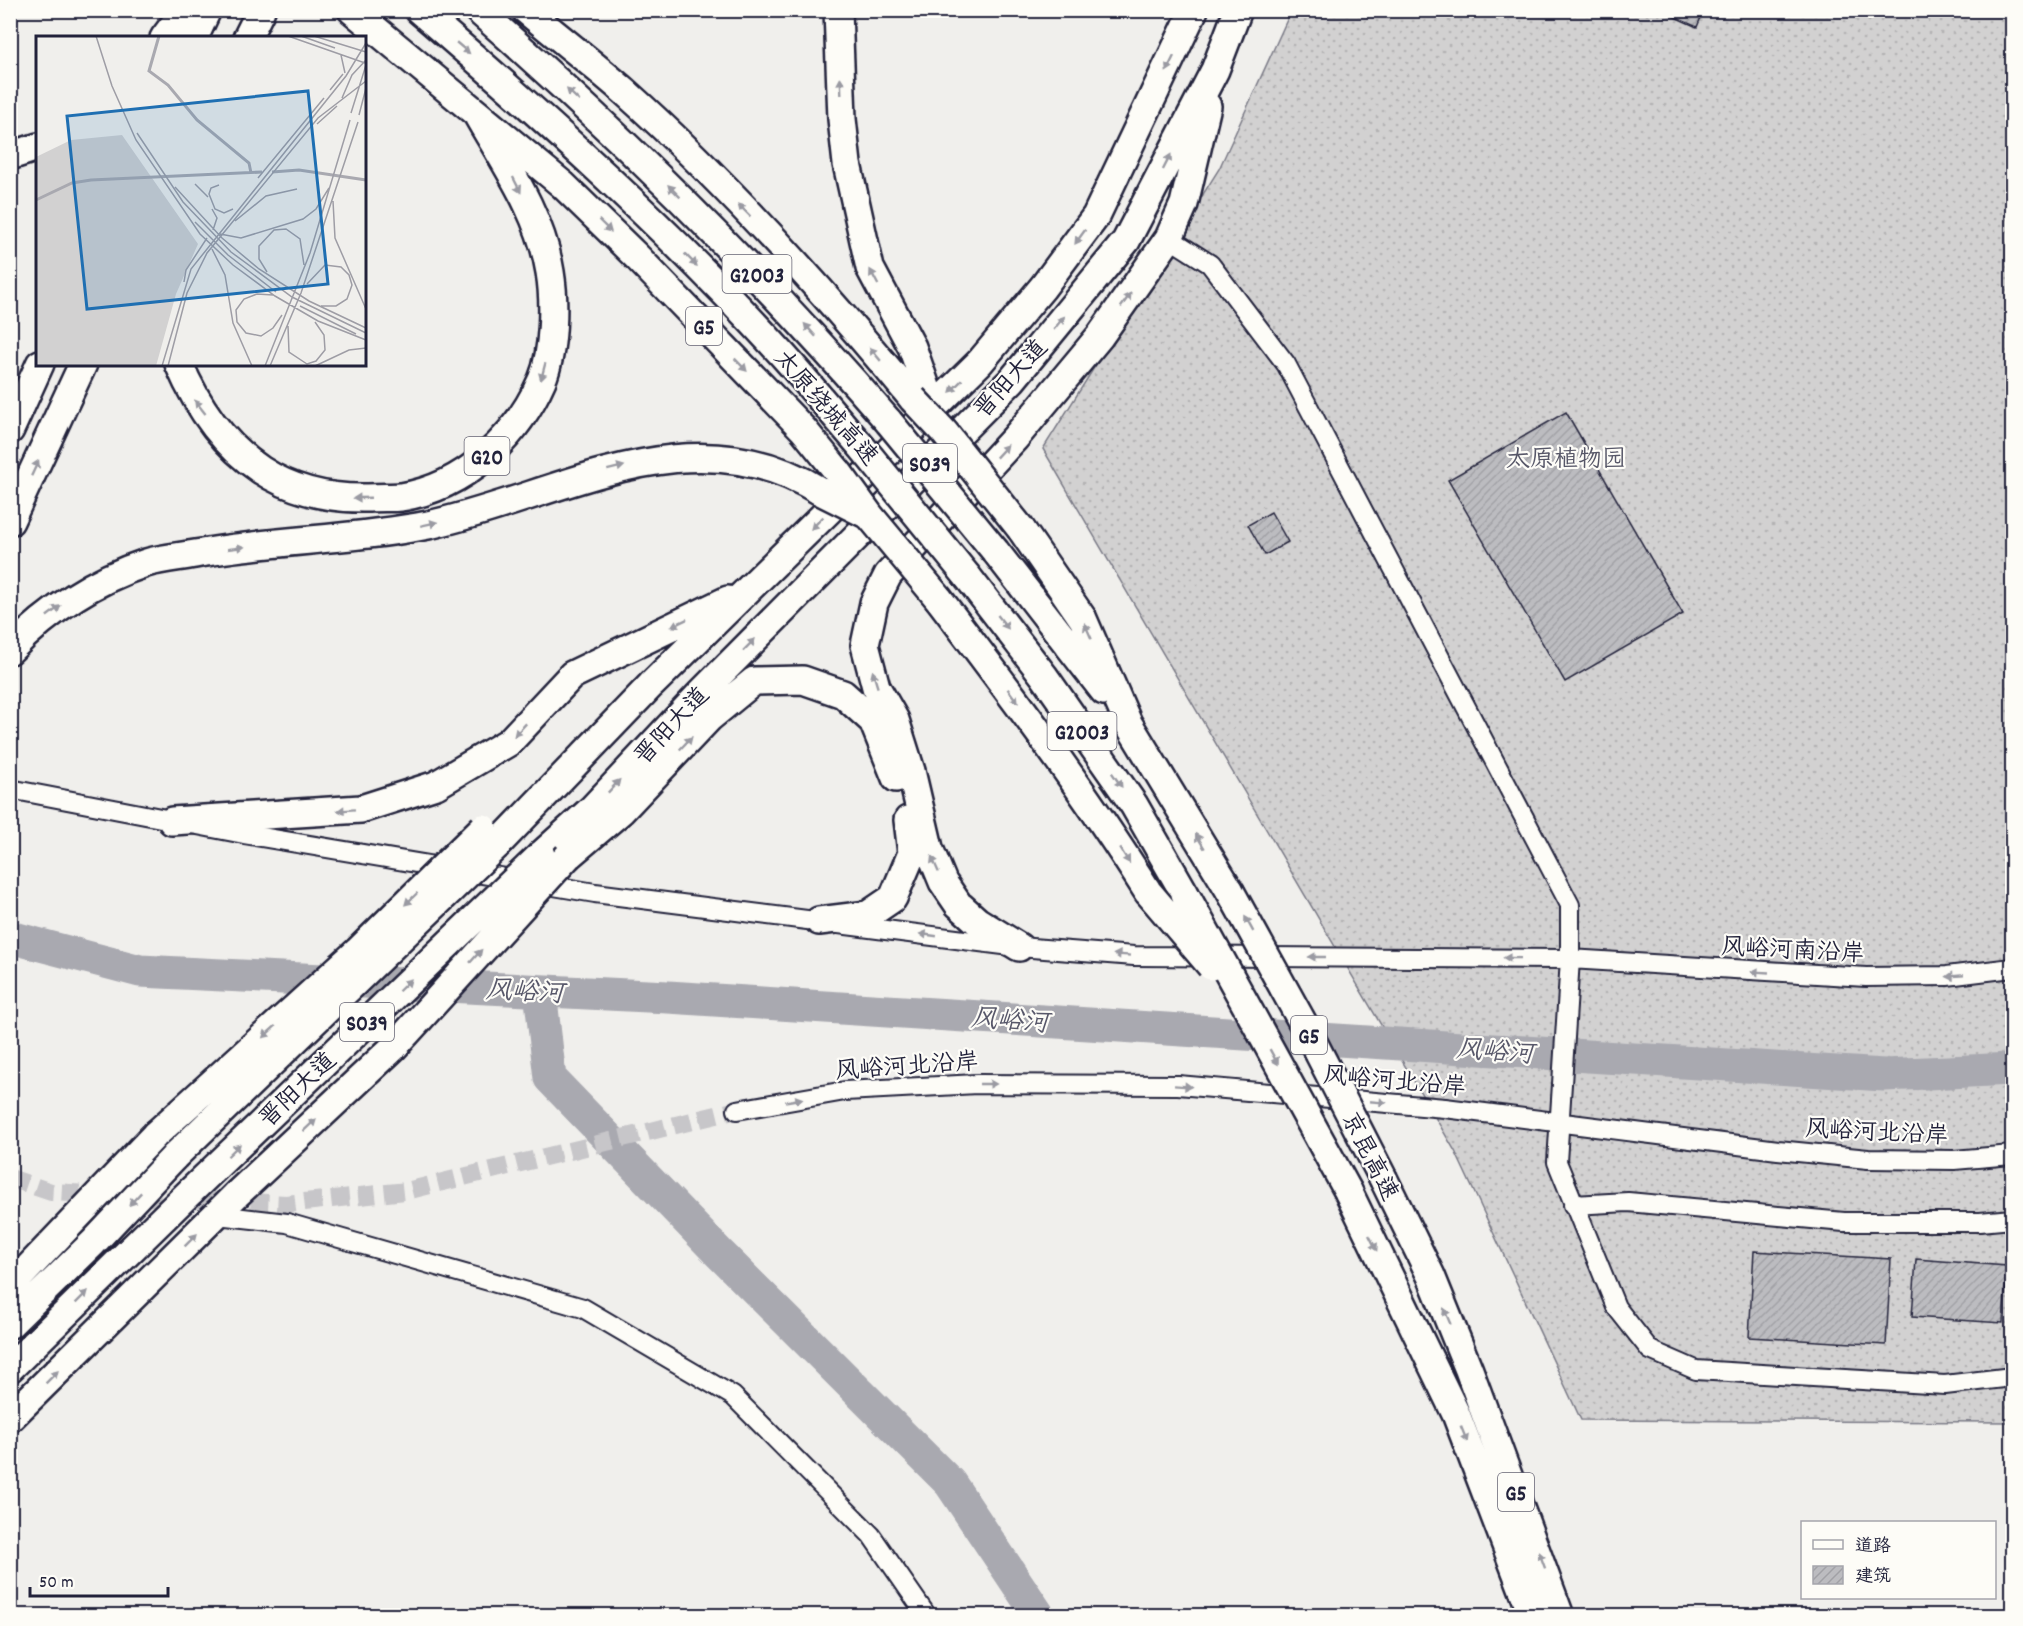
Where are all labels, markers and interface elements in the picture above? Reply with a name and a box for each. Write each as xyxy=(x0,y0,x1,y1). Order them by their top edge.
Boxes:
inset map xyxy=(36,36,366,366)
one-way arrow xyxy=(455,42,471,55)
one-way arrow xyxy=(1165,55,1175,72)
one-way arrow xyxy=(836,76,845,95)
one-way arrow xyxy=(565,88,580,102)
one-way arrow xyxy=(1162,153,1172,170)
one-way arrow xyxy=(512,177,522,194)
one-way arrow xyxy=(667,184,681,198)
one-way arrow xyxy=(737,203,751,217)
one-way arrow xyxy=(598,218,612,232)
one-way arrow xyxy=(1074,228,1086,244)
one-way arrow xyxy=(684,253,698,267)
road number: G2003 xyxy=(722,255,792,293)
one-way arrow xyxy=(869,268,879,285)
one-way arrow xyxy=(1120,292,1131,308)
road number: G5 xyxy=(686,307,722,345)
one-way arrow xyxy=(1052,316,1065,331)
one-way arrow xyxy=(803,323,817,338)
street label: 晋阳大道 xyxy=(967,333,1057,427)
street label: 太原绕城高速 xyxy=(765,343,885,474)
one-way arrow xyxy=(870,346,882,361)
one-way arrow xyxy=(734,358,748,372)
one-way arrow xyxy=(538,363,547,381)
one-way arrow xyxy=(949,379,963,393)
one-way arrow xyxy=(194,399,206,415)
road number: G20 xyxy=(464,437,510,475)
road number: S039 xyxy=(903,444,957,482)
one-way arrow xyxy=(995,444,1009,458)
park label: 太原植物园 xyxy=(1506,444,1626,478)
one-way arrow xyxy=(30,459,39,476)
one-way arrow xyxy=(606,462,625,472)
one-way arrow xyxy=(353,494,372,503)
one-way arrow xyxy=(810,516,824,530)
one-way arrow xyxy=(420,519,439,528)
one-way arrow xyxy=(226,543,245,553)
one-way arrow xyxy=(46,605,61,618)
one-way arrow xyxy=(997,614,1009,630)
one-way arrow xyxy=(671,619,688,628)
one-way arrow xyxy=(1083,621,1093,639)
one-way arrow xyxy=(741,638,755,652)
one-way arrow xyxy=(869,670,879,688)
street label: 晋阳大道 xyxy=(628,680,718,774)
one-way arrow xyxy=(1006,689,1018,704)
road number: G2003 xyxy=(1048,712,1116,750)
one-way arrow xyxy=(513,723,527,738)
one-way arrow xyxy=(679,736,692,751)
one-way arrow xyxy=(1111,772,1123,788)
one-way arrow xyxy=(607,779,621,793)
one-way arrow xyxy=(336,805,355,815)
one-way arrow xyxy=(1194,833,1205,849)
one-way arrow xyxy=(1119,847,1131,863)
one-way arrow xyxy=(931,855,940,872)
one-way arrow xyxy=(405,891,419,905)
one-way arrow xyxy=(1244,916,1254,933)
one-way arrow xyxy=(918,931,937,940)
street label: 风峪河南沿岸 xyxy=(1720,931,1866,973)
one-way arrow xyxy=(469,950,483,964)
one-way arrow xyxy=(1112,950,1131,960)
one-way arrow xyxy=(1307,952,1326,962)
one-way arrow xyxy=(1502,954,1521,963)
one-way arrow xyxy=(1750,967,1769,976)
one-way arrow xyxy=(1945,971,1964,980)
water label: 风峪河 xyxy=(485,973,569,1014)
one-way arrow xyxy=(398,979,412,993)
water label: 风峪河 xyxy=(970,1001,1054,1044)
road number: S039 xyxy=(340,1003,394,1041)
road number: G5 xyxy=(1291,1016,1327,1054)
one-way arrow xyxy=(261,1025,276,1039)
water label: 风峪河 xyxy=(1455,1032,1539,1075)
street label: 晋阳大道 xyxy=(253,1046,345,1137)
street label: 风峪河北沿岸 xyxy=(834,1046,980,1090)
one-way arrow xyxy=(1268,1049,1279,1065)
street label: 风峪河北沿岸 xyxy=(1322,1060,1468,1106)
one-way arrow xyxy=(979,1079,998,1089)
one-way arrow xyxy=(1174,1081,1193,1091)
one-way arrow xyxy=(785,1095,804,1104)
one-way arrow xyxy=(1368,1097,1387,1107)
street label: 京昆高速 xyxy=(1331,1107,1405,1208)
street label: 风峪河北沿岸 xyxy=(1804,1113,1950,1155)
one-way arrow xyxy=(303,1118,318,1132)
one-way arrow xyxy=(227,1143,241,1157)
one-way arrow xyxy=(128,1191,142,1206)
one-way arrow xyxy=(184,1233,199,1247)
one-way arrow xyxy=(1369,1235,1378,1252)
one-way arrow xyxy=(74,1291,88,1305)
one-way arrow xyxy=(1442,1306,1452,1324)
one-way arrow xyxy=(45,1370,59,1384)
one-way arrow xyxy=(1460,1425,1469,1443)
road number: G5 xyxy=(1498,1473,1534,1511)
legend xyxy=(1801,1521,1996,1599)
text: 道路 xyxy=(1855,1535,1891,1560)
one-way arrow xyxy=(1536,1551,1546,1569)
scale bar xyxy=(30,1560,168,1598)
text: 建筑 xyxy=(1855,1565,1891,1590)
text: 50 m xyxy=(39,1571,74,1596)

